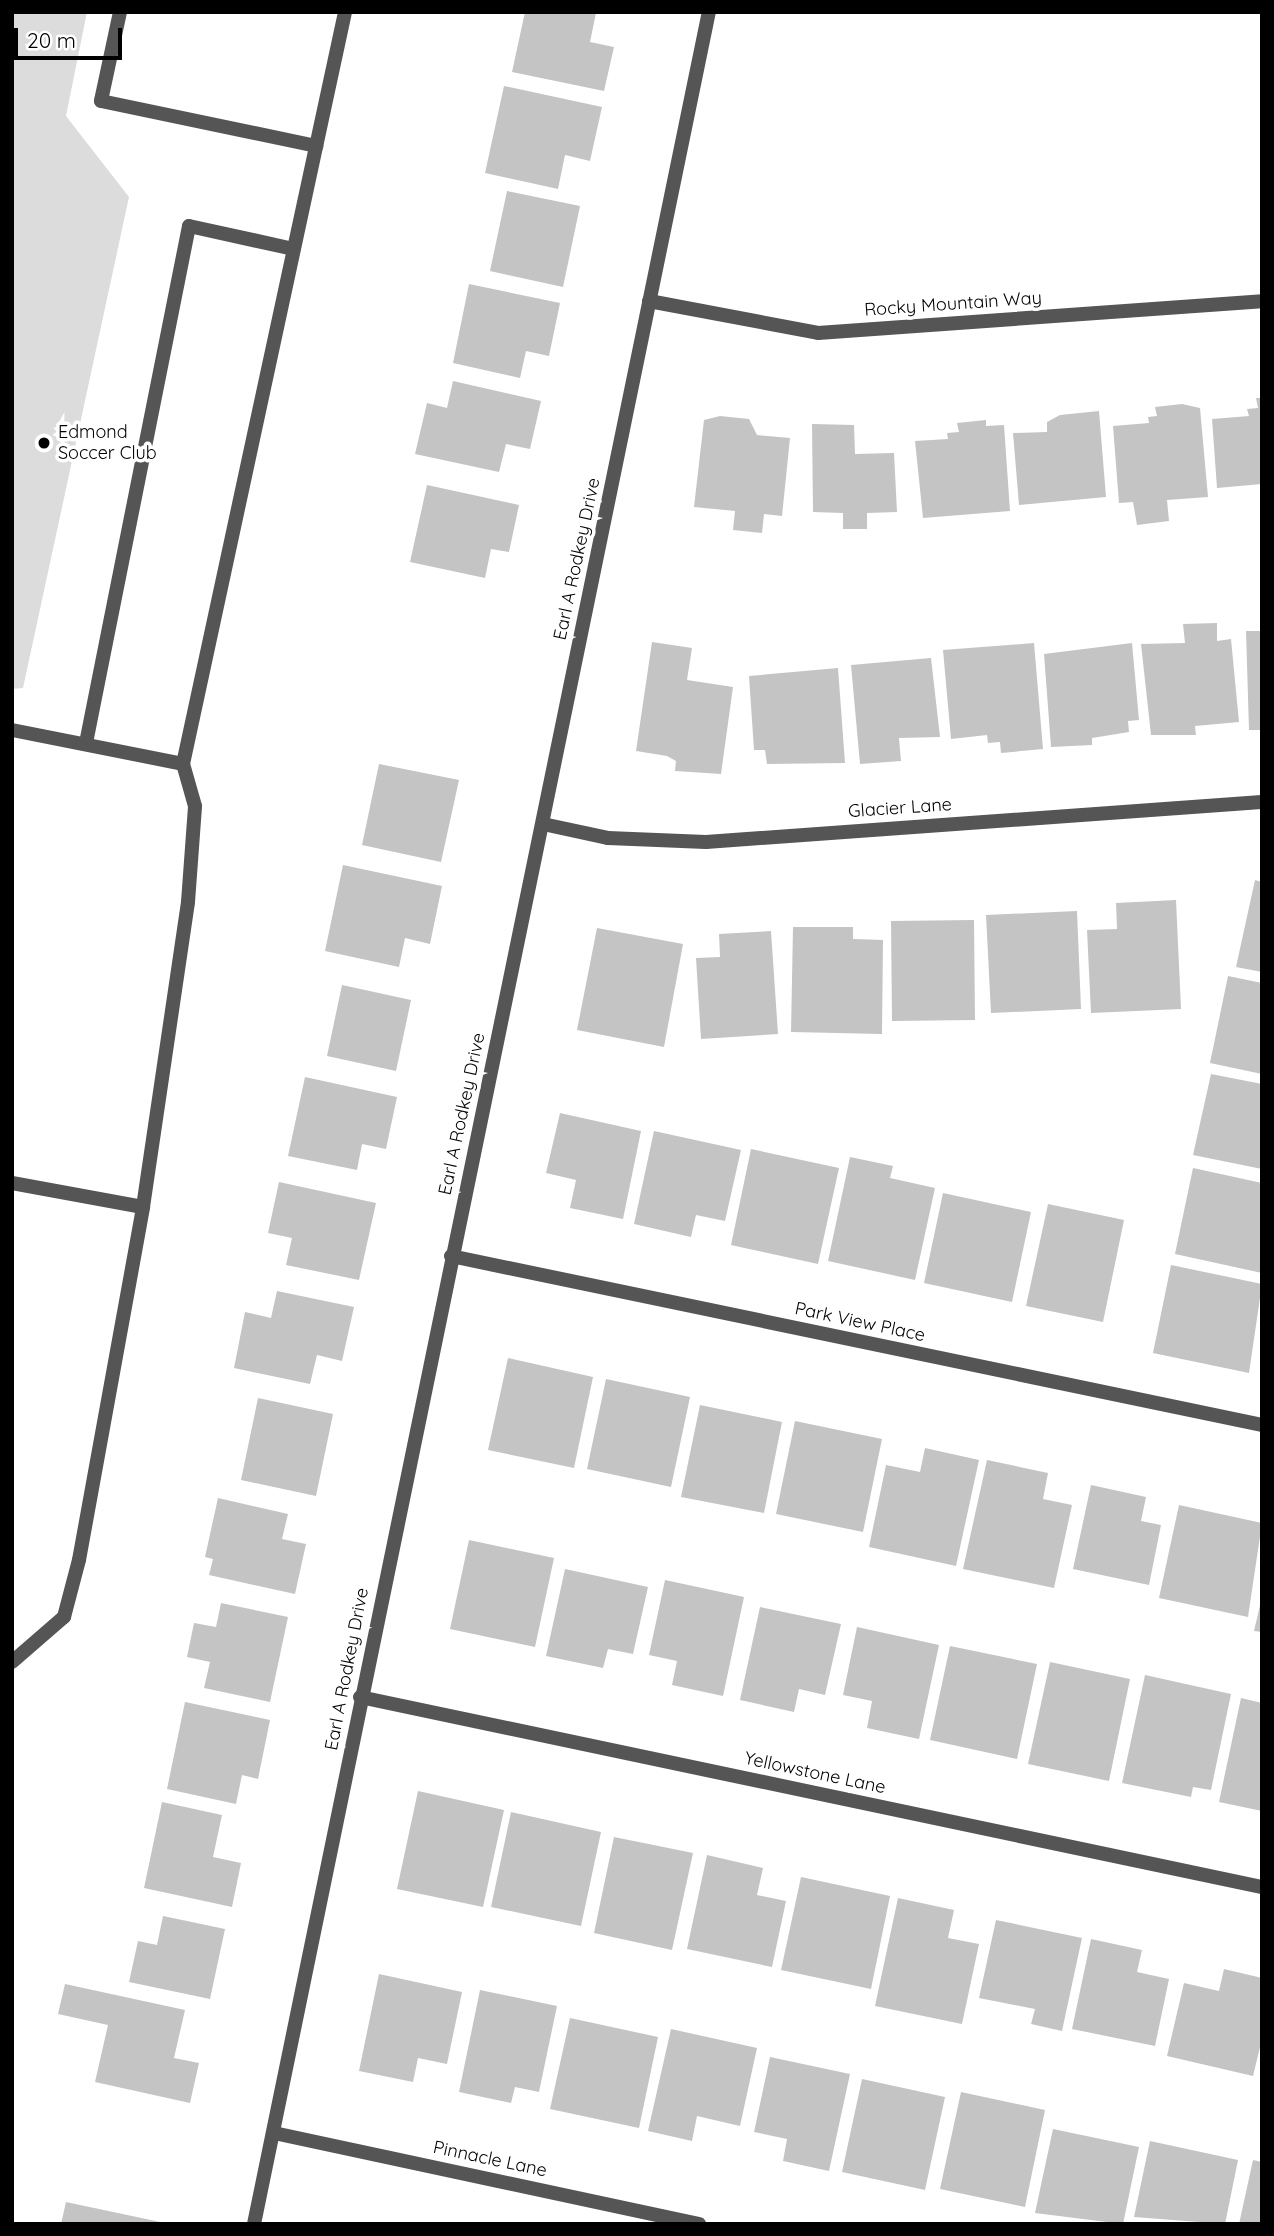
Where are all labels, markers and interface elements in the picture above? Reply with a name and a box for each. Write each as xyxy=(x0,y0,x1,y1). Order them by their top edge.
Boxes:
scale bar xyxy=(18,14,126,58)
text: 20 m xyxy=(27,27,76,53)
street label: Rocky Mountain Way xyxy=(864,287,1042,321)
place label: Edmond Soccer Club xyxy=(58,422,157,464)
marker: Edmond Soccer Club xyxy=(36,435,52,451)
street label: Earl A Rodkey Drive xyxy=(549,476,605,642)
street label: Glacier Lane xyxy=(847,794,953,822)
street label: Earl A Rodkey Drive xyxy=(434,1031,490,1197)
street label: Park View Place xyxy=(793,1298,927,1346)
street label: Earl A Rodkey Drive xyxy=(321,1586,373,1752)
street label: Yellowstone Lane xyxy=(742,1747,888,1799)
street label: Pinnacle Lane xyxy=(431,2136,549,2182)

